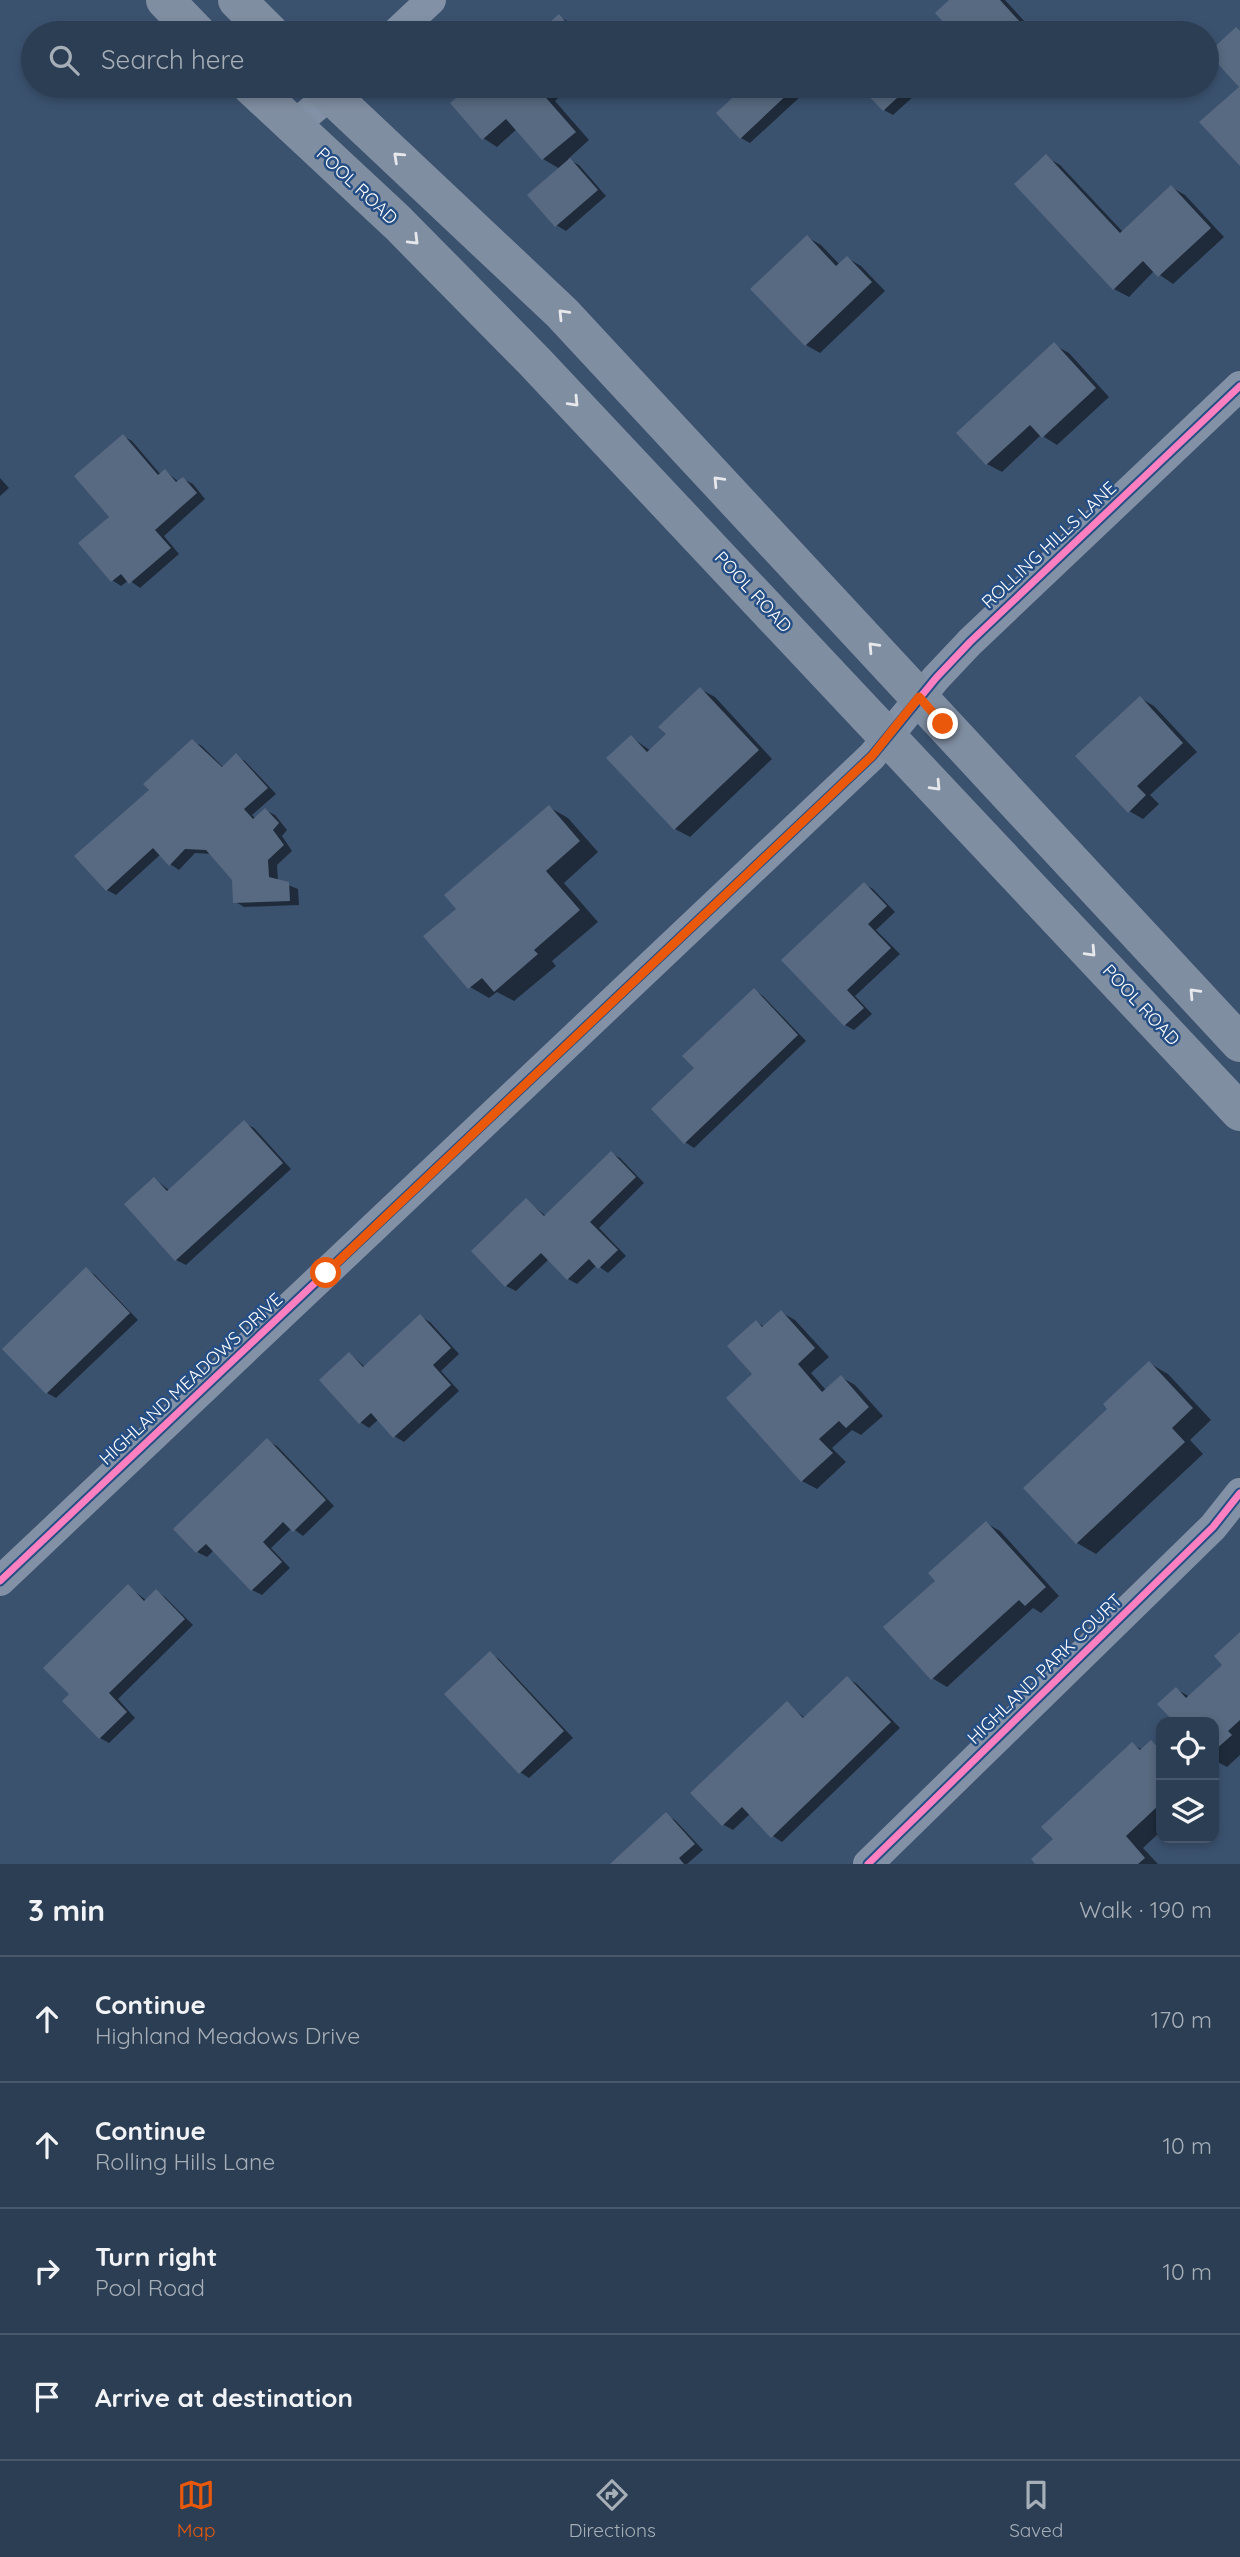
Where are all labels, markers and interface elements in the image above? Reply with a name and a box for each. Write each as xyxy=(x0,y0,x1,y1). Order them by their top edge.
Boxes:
search box xyxy=(21,21,1219,98)
icon: search xyxy=(45,41,83,79)
text: Search here xyxy=(101,43,245,76)
street label: POOL ROAD xyxy=(312,142,403,229)
one-way arrow xyxy=(393,153,406,166)
one-way arrow xyxy=(406,231,419,244)
one-way arrow xyxy=(558,310,571,323)
one-way arrow xyxy=(565,394,578,407)
one-way arrow xyxy=(713,476,726,489)
street label: ROLLING HILLS LANE xyxy=(976,476,1121,613)
street label: POOL ROAD xyxy=(710,546,797,637)
one-way arrow xyxy=(868,642,881,655)
route end xyxy=(927,708,958,739)
one-way arrow xyxy=(927,778,940,791)
one-way arrow xyxy=(1083,944,1095,957)
street label: POOL ROAD xyxy=(1098,959,1185,1050)
one-way arrow xyxy=(1189,988,1202,1001)
route start xyxy=(310,1257,341,1288)
street label: HIGHLAND MEADOWS DRIVE xyxy=(94,1288,287,1470)
street label: HIGHLAND PARK COURT xyxy=(962,1588,1127,1749)
map controls xyxy=(1156,1717,1219,1843)
button: locate xyxy=(1156,1717,1219,1780)
button: layers xyxy=(1156,1780,1219,1843)
text: 3 min xyxy=(28,1891,105,1929)
text: Walk · 190 m xyxy=(1079,1895,1212,1924)
text: Continue xyxy=(95,1988,206,2021)
icon: ahead xyxy=(28,2000,66,2038)
text: 170 m xyxy=(1151,2005,1212,2034)
text: Highland Meadows Drive xyxy=(95,2021,360,2050)
text: Continue xyxy=(95,2114,206,2147)
icon: ahead xyxy=(28,2126,66,2164)
text: 10 m xyxy=(1163,2131,1212,2160)
text: Rolling Hills Lane xyxy=(95,2147,275,2176)
text: Turn right xyxy=(95,2240,217,2273)
icon: right xyxy=(28,2252,66,2290)
text: 10 m xyxy=(1163,2257,1212,2286)
text: Pool Road xyxy=(95,2273,205,2302)
icon: arrive xyxy=(28,2378,66,2416)
text: Arrive at destination xyxy=(95,2381,353,2414)
tab: Map xyxy=(177,2476,215,2542)
tab: Directions xyxy=(569,2476,656,2542)
tab: Saved xyxy=(1009,2476,1063,2542)

